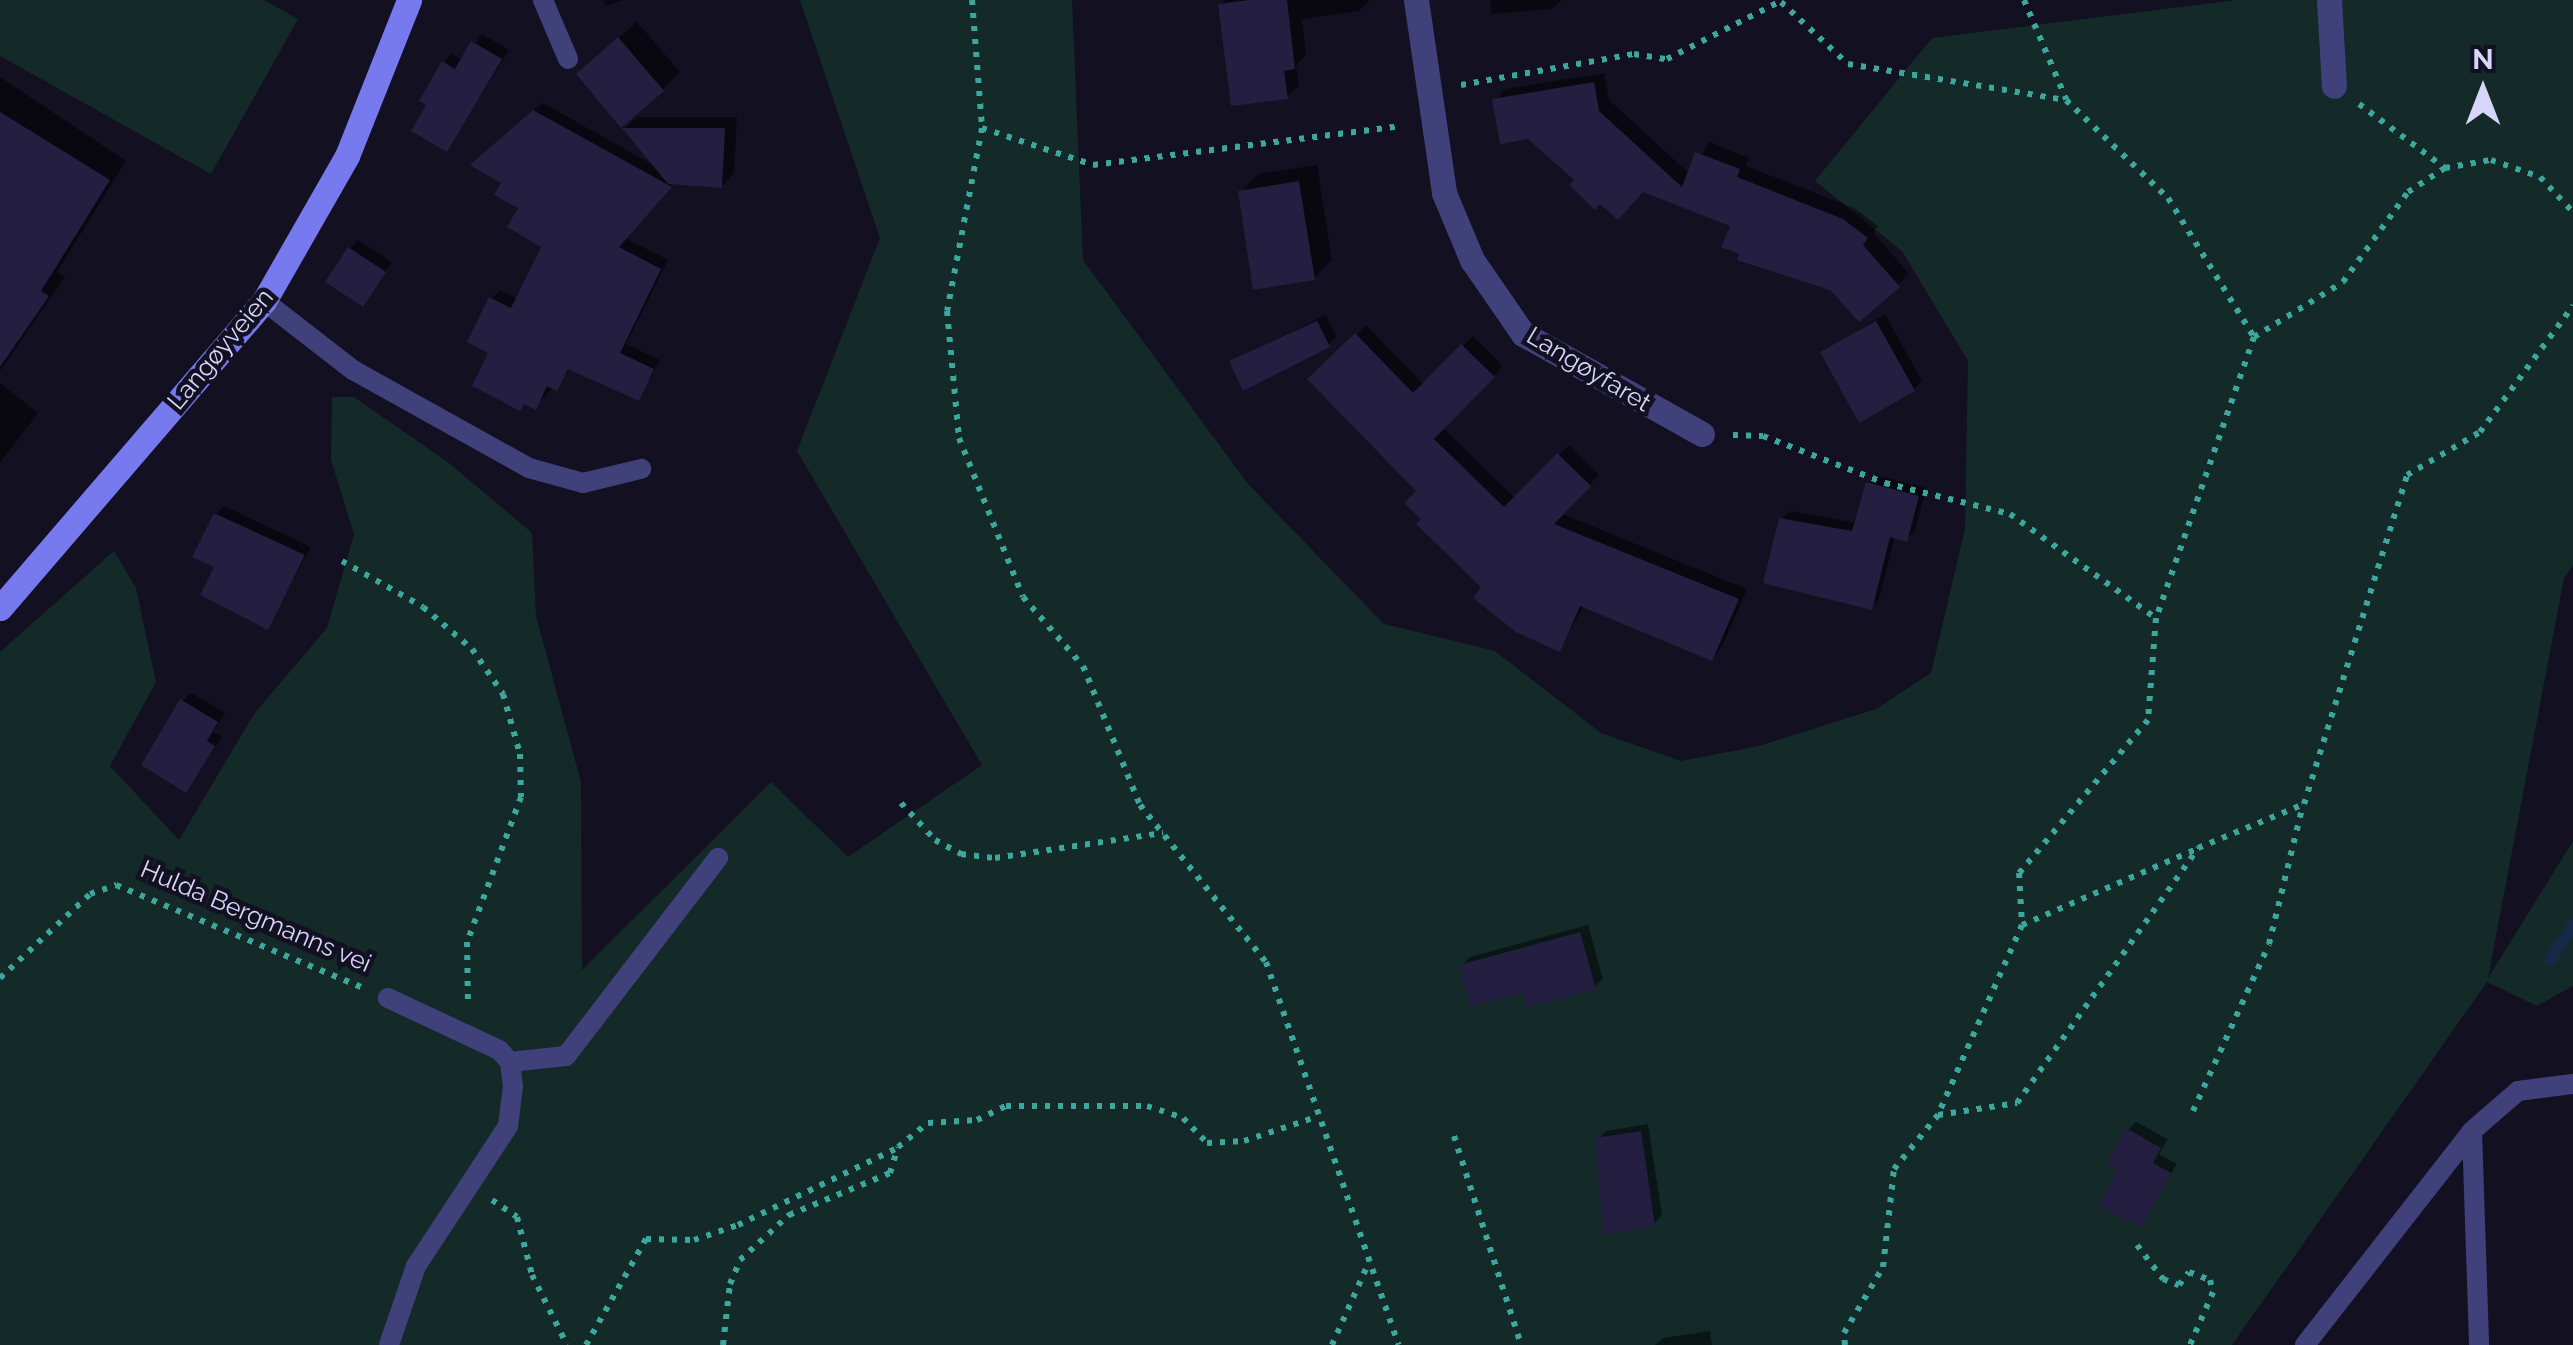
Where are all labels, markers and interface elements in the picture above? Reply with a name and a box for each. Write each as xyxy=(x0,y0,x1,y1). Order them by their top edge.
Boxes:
north arrow xyxy=(2433,40,2533,140)
text: N xyxy=(2472,43,2494,76)
street label: Langøyveien xyxy=(161,283,279,415)
street label: Langøyfaret xyxy=(1522,320,1656,418)
street label: Hulda Bergmanns vei xyxy=(136,854,376,978)

